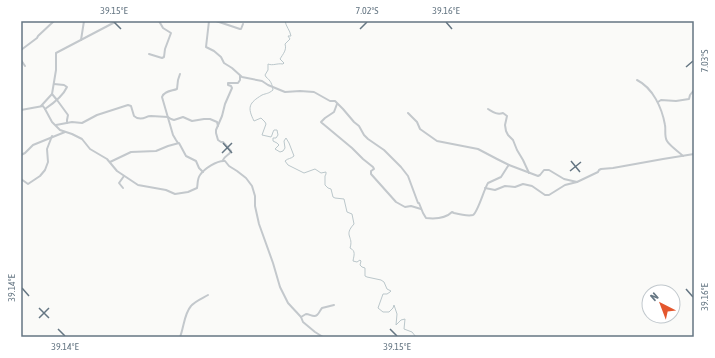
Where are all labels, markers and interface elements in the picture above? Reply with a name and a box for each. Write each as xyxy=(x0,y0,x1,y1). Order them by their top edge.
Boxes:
text: 39.15°E xyxy=(100,5,129,16)
text: 7.02°S xyxy=(356,5,378,16)
text: 39.16°E xyxy=(432,5,461,16)
text: 7.03°S xyxy=(699,50,710,72)
text: 39.14°E xyxy=(6,273,17,302)
text: 39.16°E xyxy=(699,282,710,311)
north arrow xyxy=(641,284,681,324)
text: N xyxy=(648,290,661,303)
text: 39.14°E xyxy=(51,341,80,352)
text: 39.15°E xyxy=(383,341,412,352)

